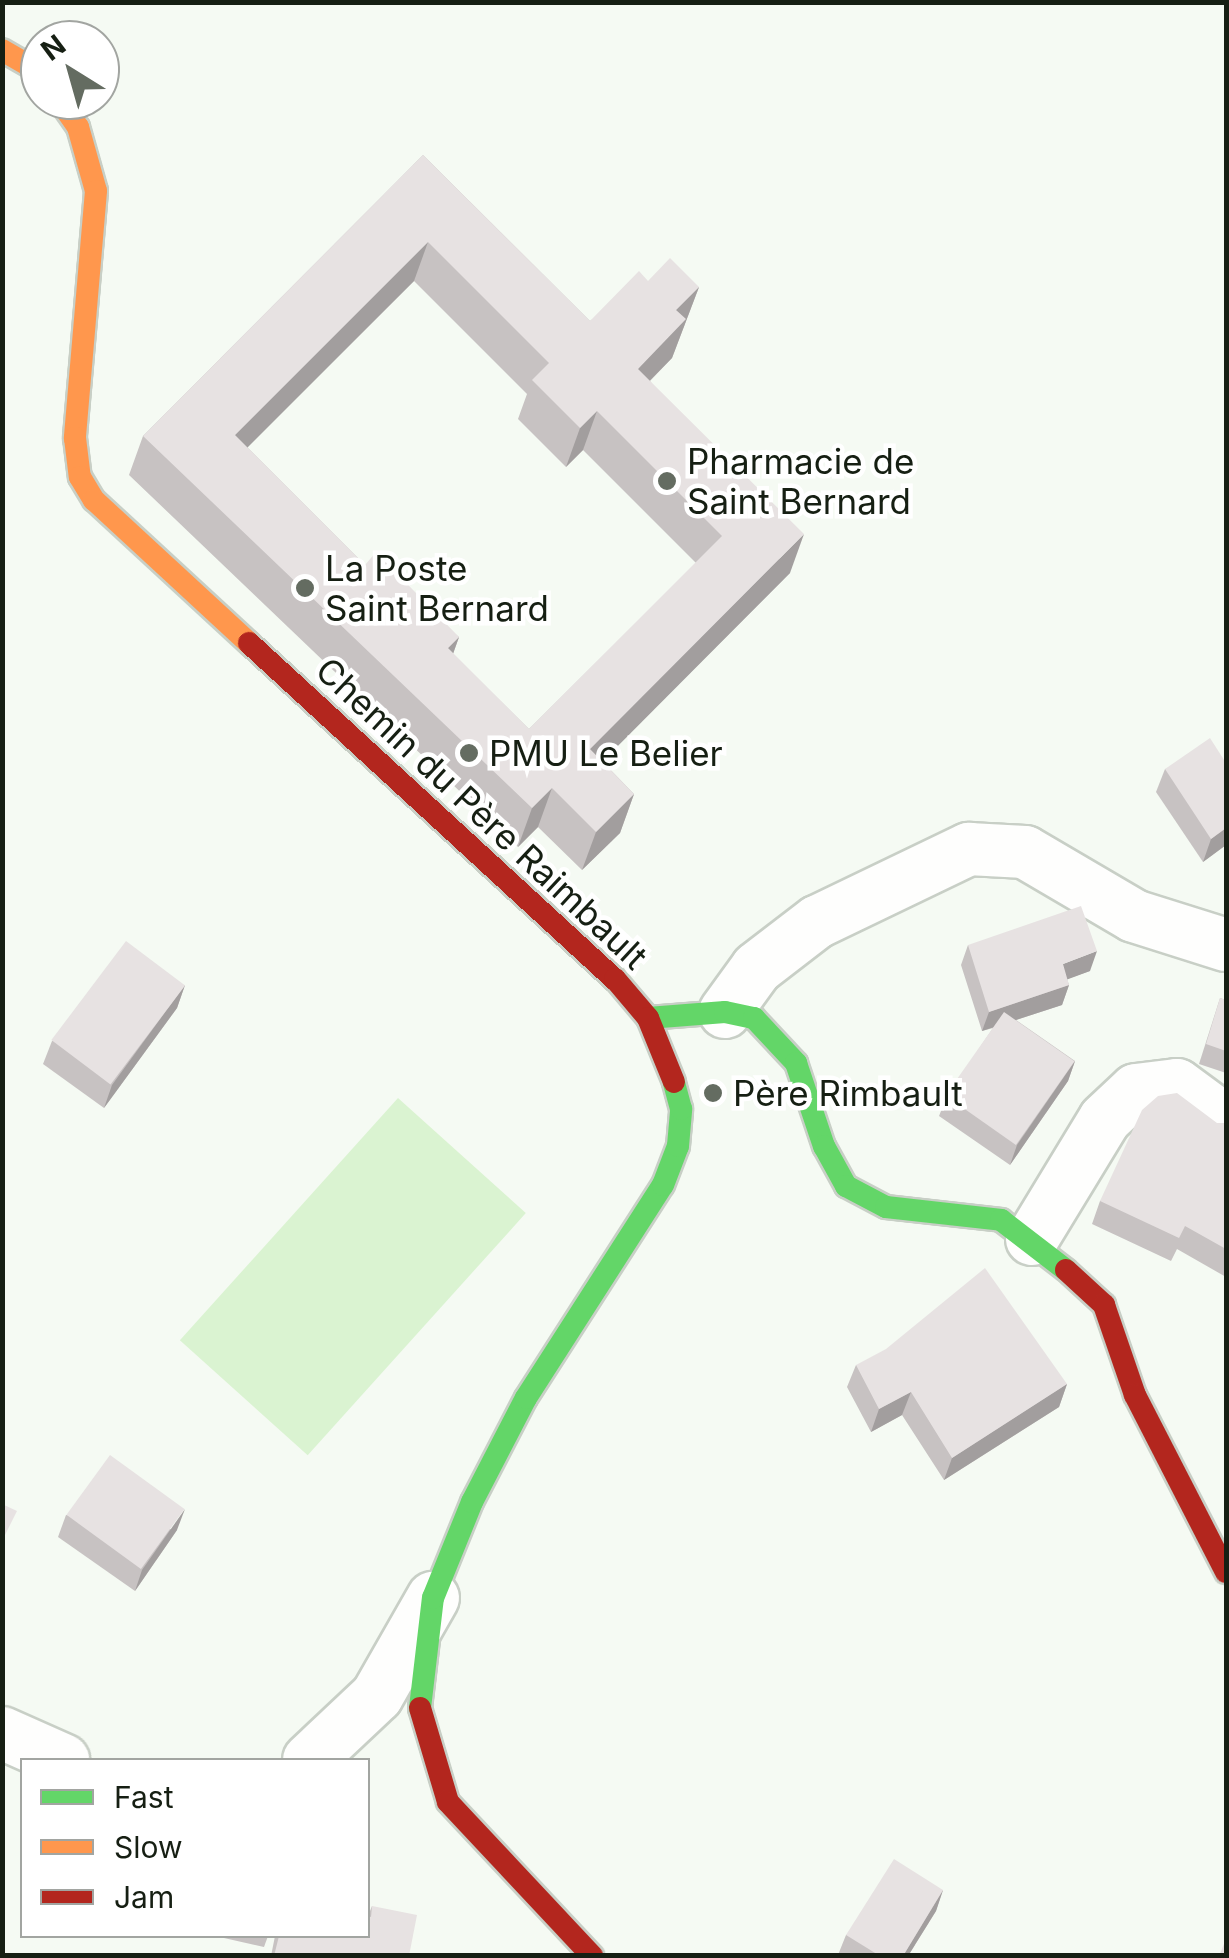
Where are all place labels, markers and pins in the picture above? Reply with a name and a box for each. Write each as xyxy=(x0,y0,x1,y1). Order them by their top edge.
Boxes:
place label: Pharmacie de Saint Bernard xyxy=(687,440,914,522)
marker: Pharmacie de Saint Bernard xyxy=(656,470,678,492)
place label: La Poste Saint Bernard xyxy=(325,547,549,629)
marker: La Poste Saint Bernard xyxy=(294,577,316,599)
place label: PMU Le Belier xyxy=(489,732,723,774)
marker: PMU Le Belier xyxy=(458,742,480,764)
place label: Père Rimbault xyxy=(733,1072,963,1114)
marker: Père Rimbault xyxy=(702,1082,724,1104)

